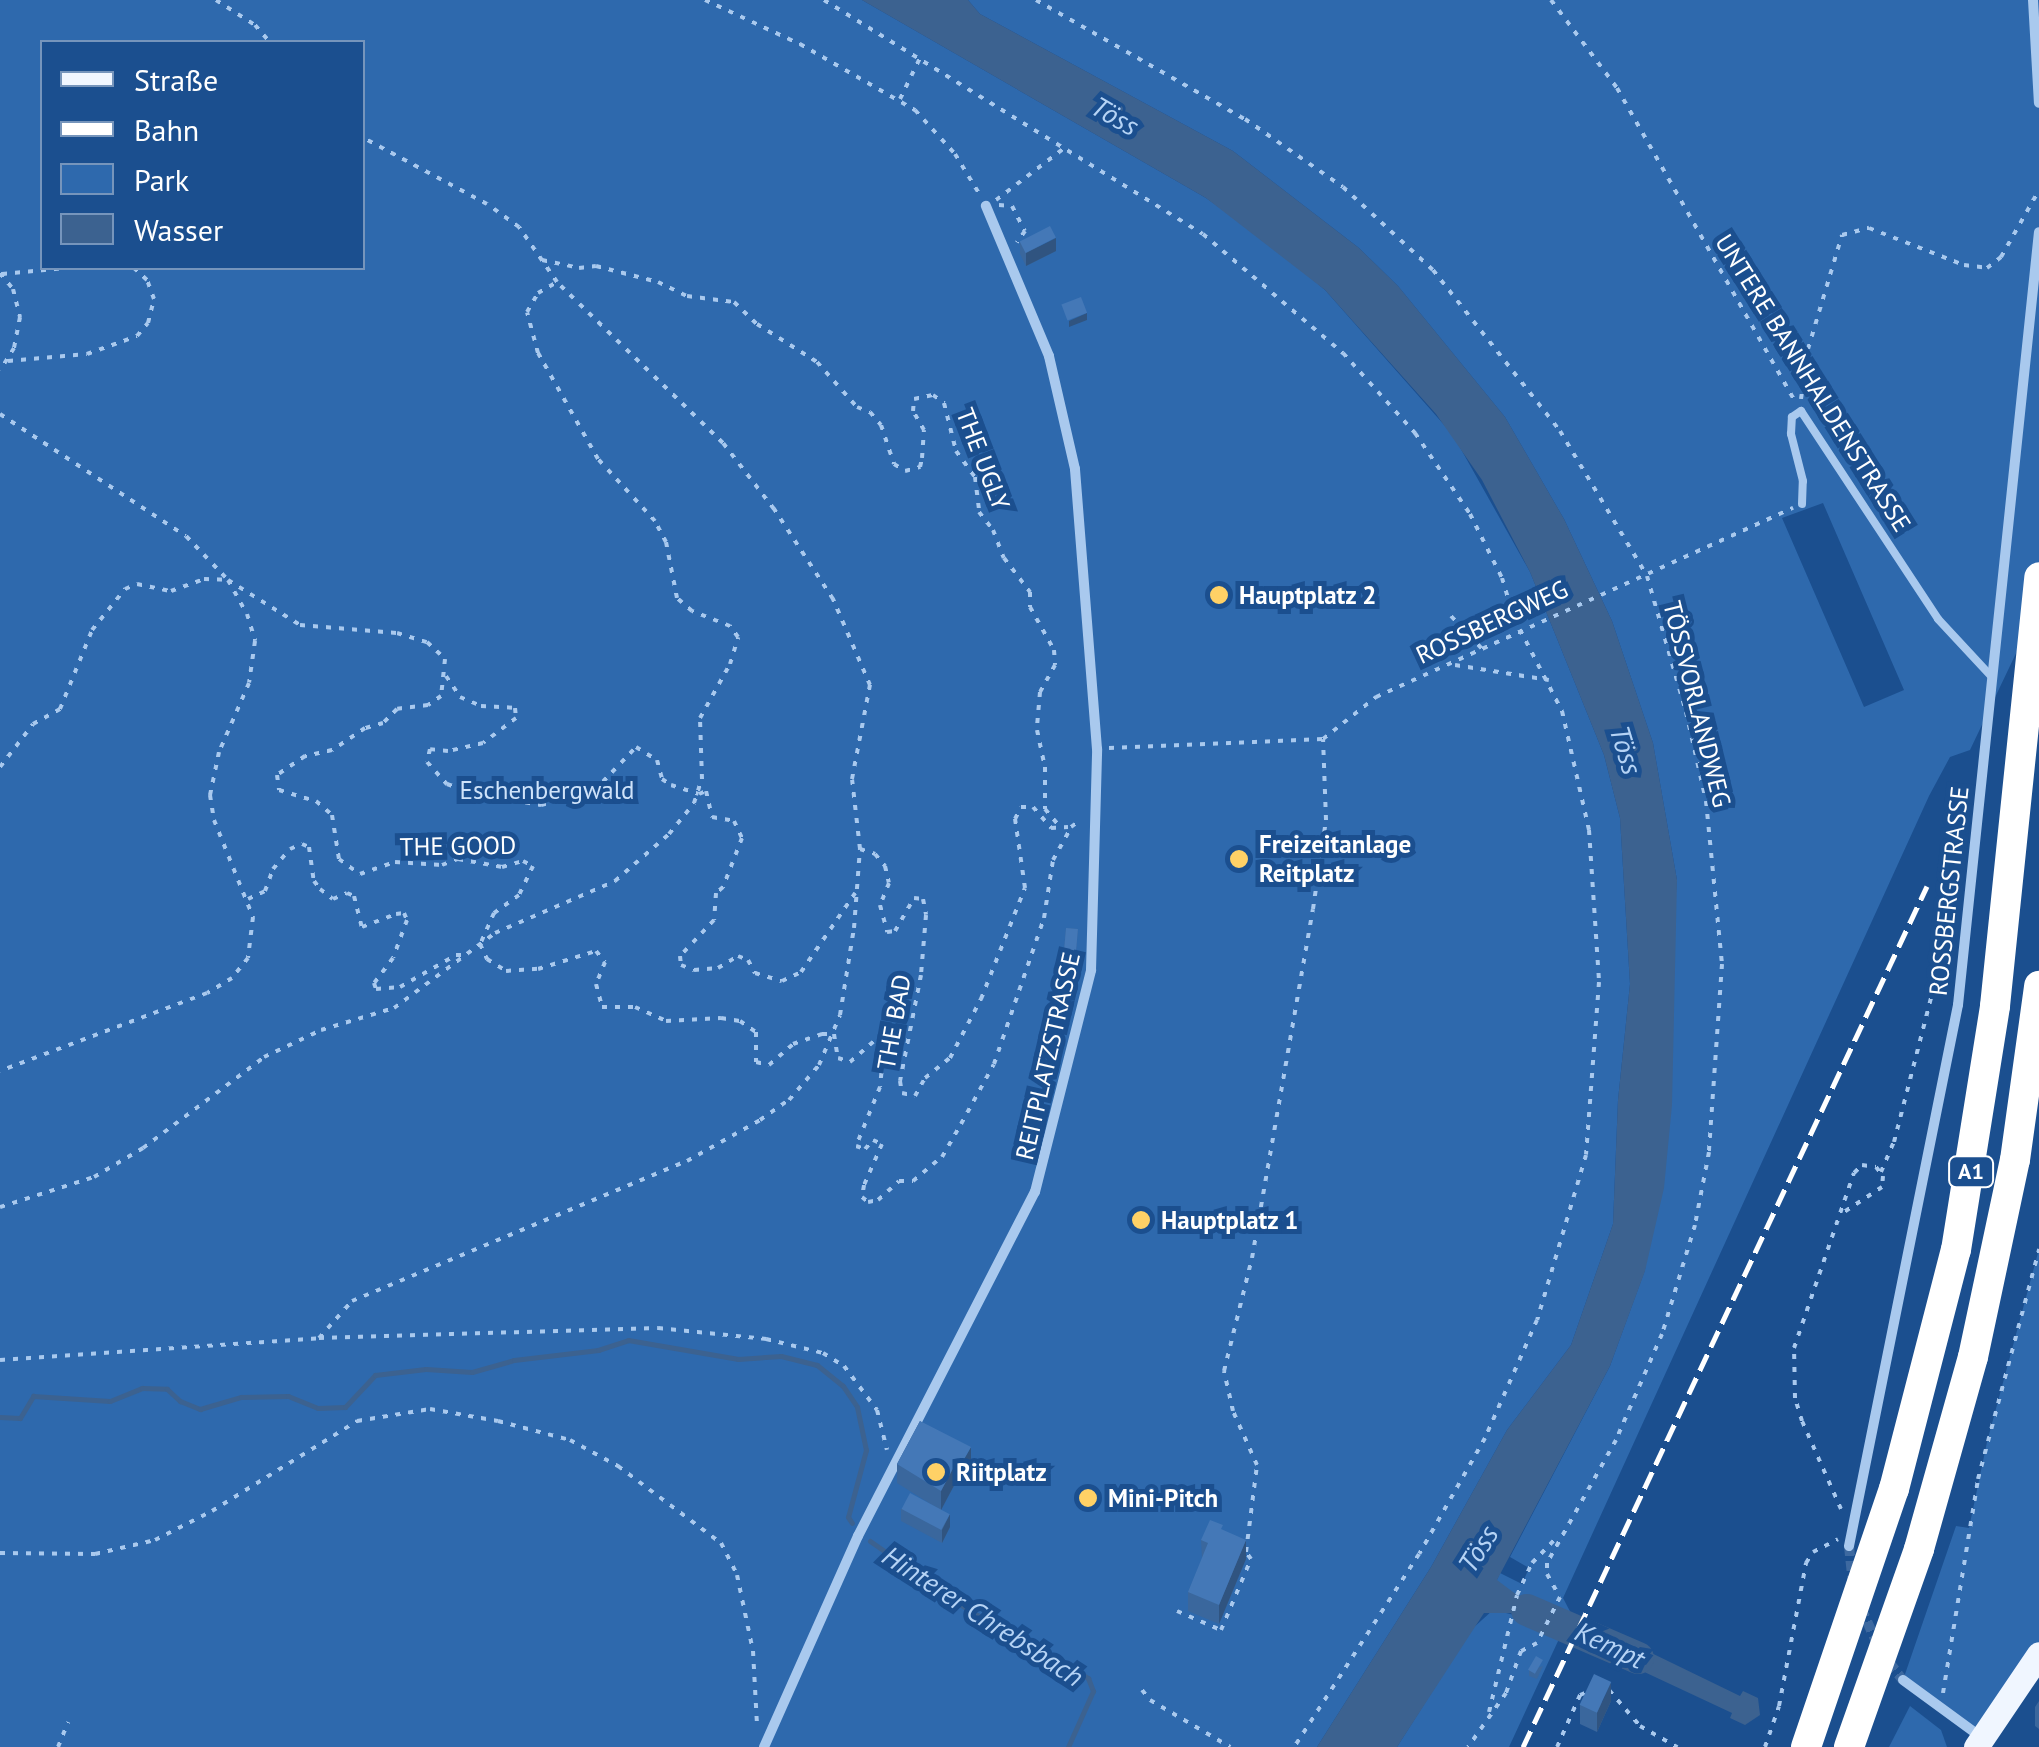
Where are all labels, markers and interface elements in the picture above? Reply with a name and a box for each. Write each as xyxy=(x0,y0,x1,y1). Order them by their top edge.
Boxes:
legend xyxy=(40,40,365,270)
text: Straße xyxy=(134,60,218,99)
water label: Töss xyxy=(1085,89,1145,143)
text: Bahn xyxy=(134,110,199,149)
text: Park xyxy=(134,160,189,199)
text: Wasser xyxy=(134,210,223,249)
street label: UNTERE BANNHALDENSTRASSE xyxy=(1709,229,1917,537)
street label: THE UGLY xyxy=(950,404,1016,514)
street label: ROSSBERGWEG xyxy=(1411,574,1573,670)
place label: Hauptplatz 2 xyxy=(1239,580,1377,610)
marker: Hauptplatz 2 xyxy=(1208,584,1230,606)
street label: TÖSSVORLANDWEG xyxy=(1657,598,1737,810)
water label: Töss xyxy=(1603,721,1649,779)
park label: Eschenbergwald xyxy=(460,775,634,805)
street label: ROSSBERGSTRASSE xyxy=(1923,785,1975,997)
street label: THE GOOD xyxy=(399,830,517,862)
place label: Freizeitanlage Reitplatz xyxy=(1259,830,1411,889)
marker: Freizeitanlage Reitplatz xyxy=(1228,848,1250,870)
street label: REITPLATZSTRASSE xyxy=(1010,949,1086,1163)
street label: THE BAD xyxy=(871,972,917,1072)
road number: A1 xyxy=(1946,1155,1996,1189)
place label: Hauptplatz 1 xyxy=(1161,1205,1299,1235)
marker: Hauptplatz 1 xyxy=(1130,1209,1152,1231)
place label: Riitplatz xyxy=(956,1457,1047,1487)
marker: Riitplatz xyxy=(925,1461,947,1483)
place label: Mini-Pitch xyxy=(1108,1483,1218,1513)
marker: Mini-Pitch xyxy=(1077,1487,1099,1509)
water label: Töss xyxy=(1451,1519,1505,1579)
water label: Hinterer Chrebsbach xyxy=(876,1538,1090,1694)
water label: Kempt xyxy=(1570,1614,1650,1676)

